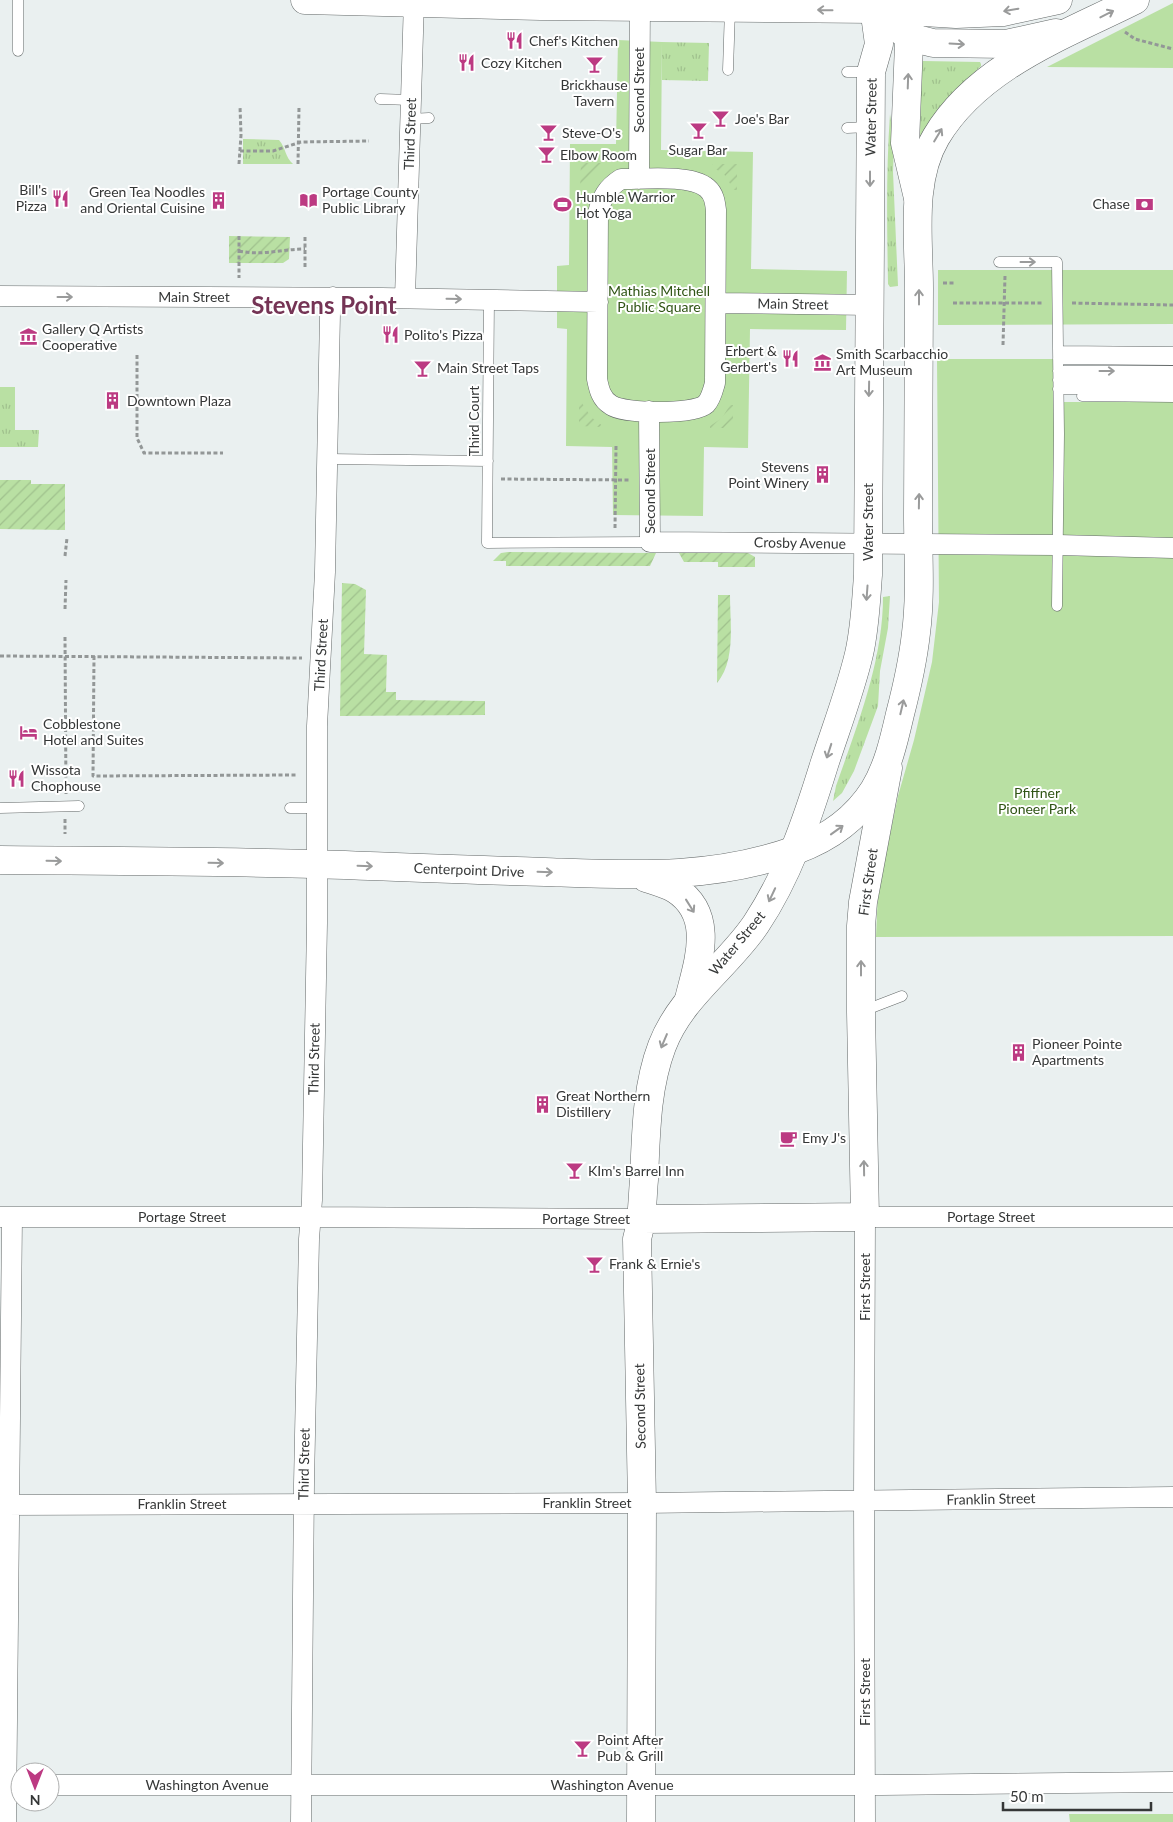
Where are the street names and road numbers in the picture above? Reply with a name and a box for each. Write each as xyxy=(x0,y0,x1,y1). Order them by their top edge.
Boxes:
street label: Second Street xyxy=(630,47,647,133)
street label: Water Street xyxy=(861,78,880,156)
street label: Third Street xyxy=(400,97,419,170)
street label: Main Street xyxy=(158,288,230,305)
street label: Main Street xyxy=(757,294,829,313)
street label: Third Court xyxy=(465,386,482,456)
street label: Second Street xyxy=(641,448,658,534)
street label: Water Street xyxy=(859,483,876,561)
street label: Crosby Avenue xyxy=(754,533,846,552)
street label: Third Street xyxy=(310,618,331,692)
street label: First Street xyxy=(854,847,881,917)
street label: Centerpoint Drive xyxy=(413,859,525,880)
street label: Water Street xyxy=(705,907,768,978)
street label: Third Street xyxy=(304,1023,323,1095)
street label: Portage Street xyxy=(138,1208,226,1225)
street label: Portage Street xyxy=(947,1208,1035,1225)
street label: Portage Street xyxy=(542,1210,630,1227)
street label: First Street xyxy=(856,1253,873,1321)
street label: Second Street xyxy=(630,1363,649,1449)
street label: Third Street xyxy=(294,1428,313,1500)
street label: Franklin Street xyxy=(946,1489,1036,1508)
street label: Franklin Street xyxy=(542,1494,632,1511)
street label: Franklin Street xyxy=(137,1495,227,1512)
street label: First Street xyxy=(856,1658,873,1726)
street label: Washington Avenue xyxy=(145,1776,269,1793)
street label: Washington Avenue xyxy=(550,1776,674,1793)

